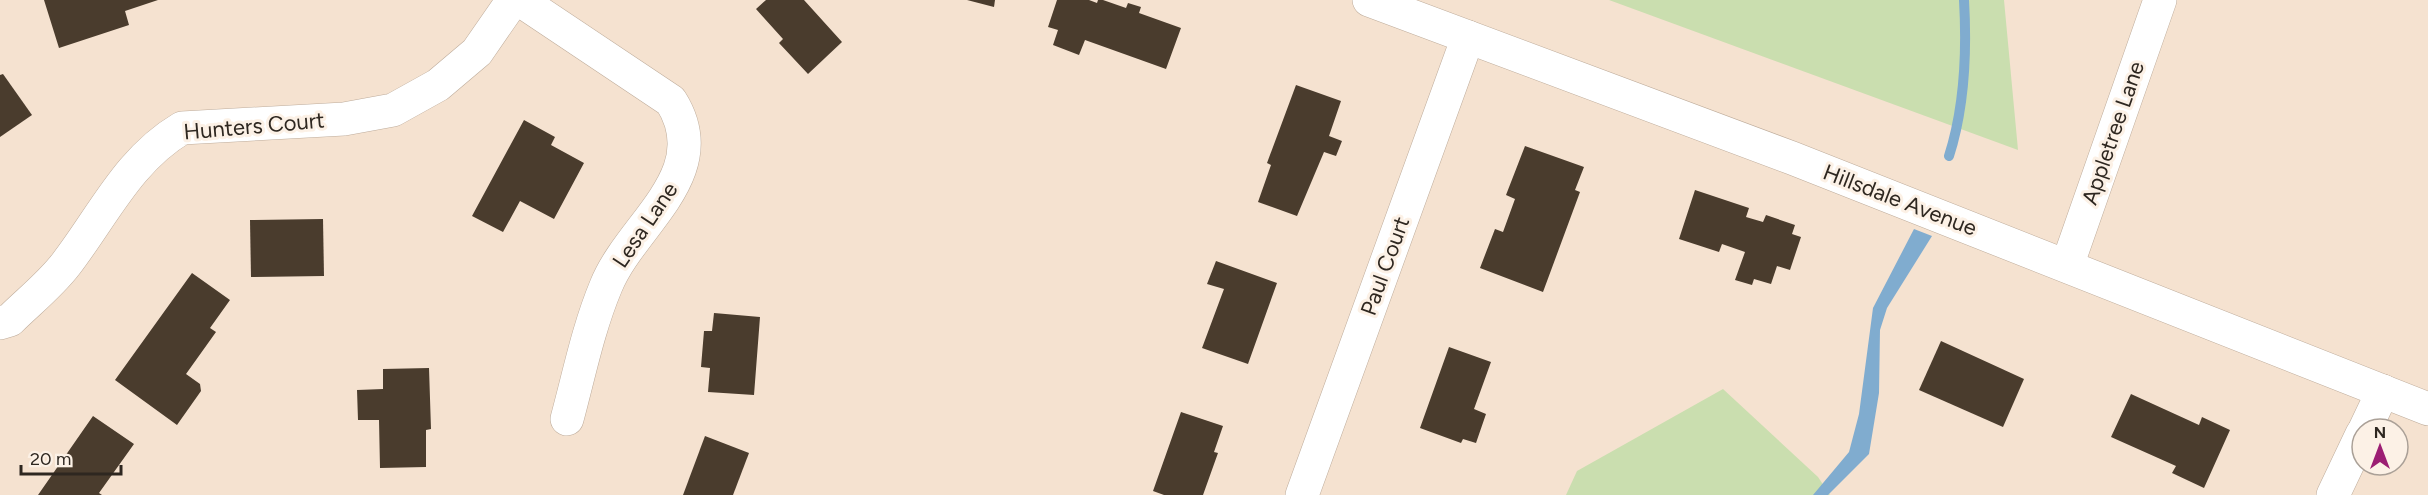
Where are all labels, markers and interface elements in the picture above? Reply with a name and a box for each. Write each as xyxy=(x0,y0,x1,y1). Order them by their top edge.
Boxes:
street label: Appletree Lane xyxy=(2076,58,2150,208)
street label: Hunters Court xyxy=(183,106,325,146)
street label: Hillsdale Avenue xyxy=(1819,158,1981,242)
street label: Lesa Lane xyxy=(607,177,683,273)
street label: Paul Court xyxy=(1355,213,1415,319)
north arrow xyxy=(2350,417,2410,477)
text: N xyxy=(2374,423,2386,442)
scale bar xyxy=(21,438,122,476)
text: 20 m xyxy=(30,448,71,470)

